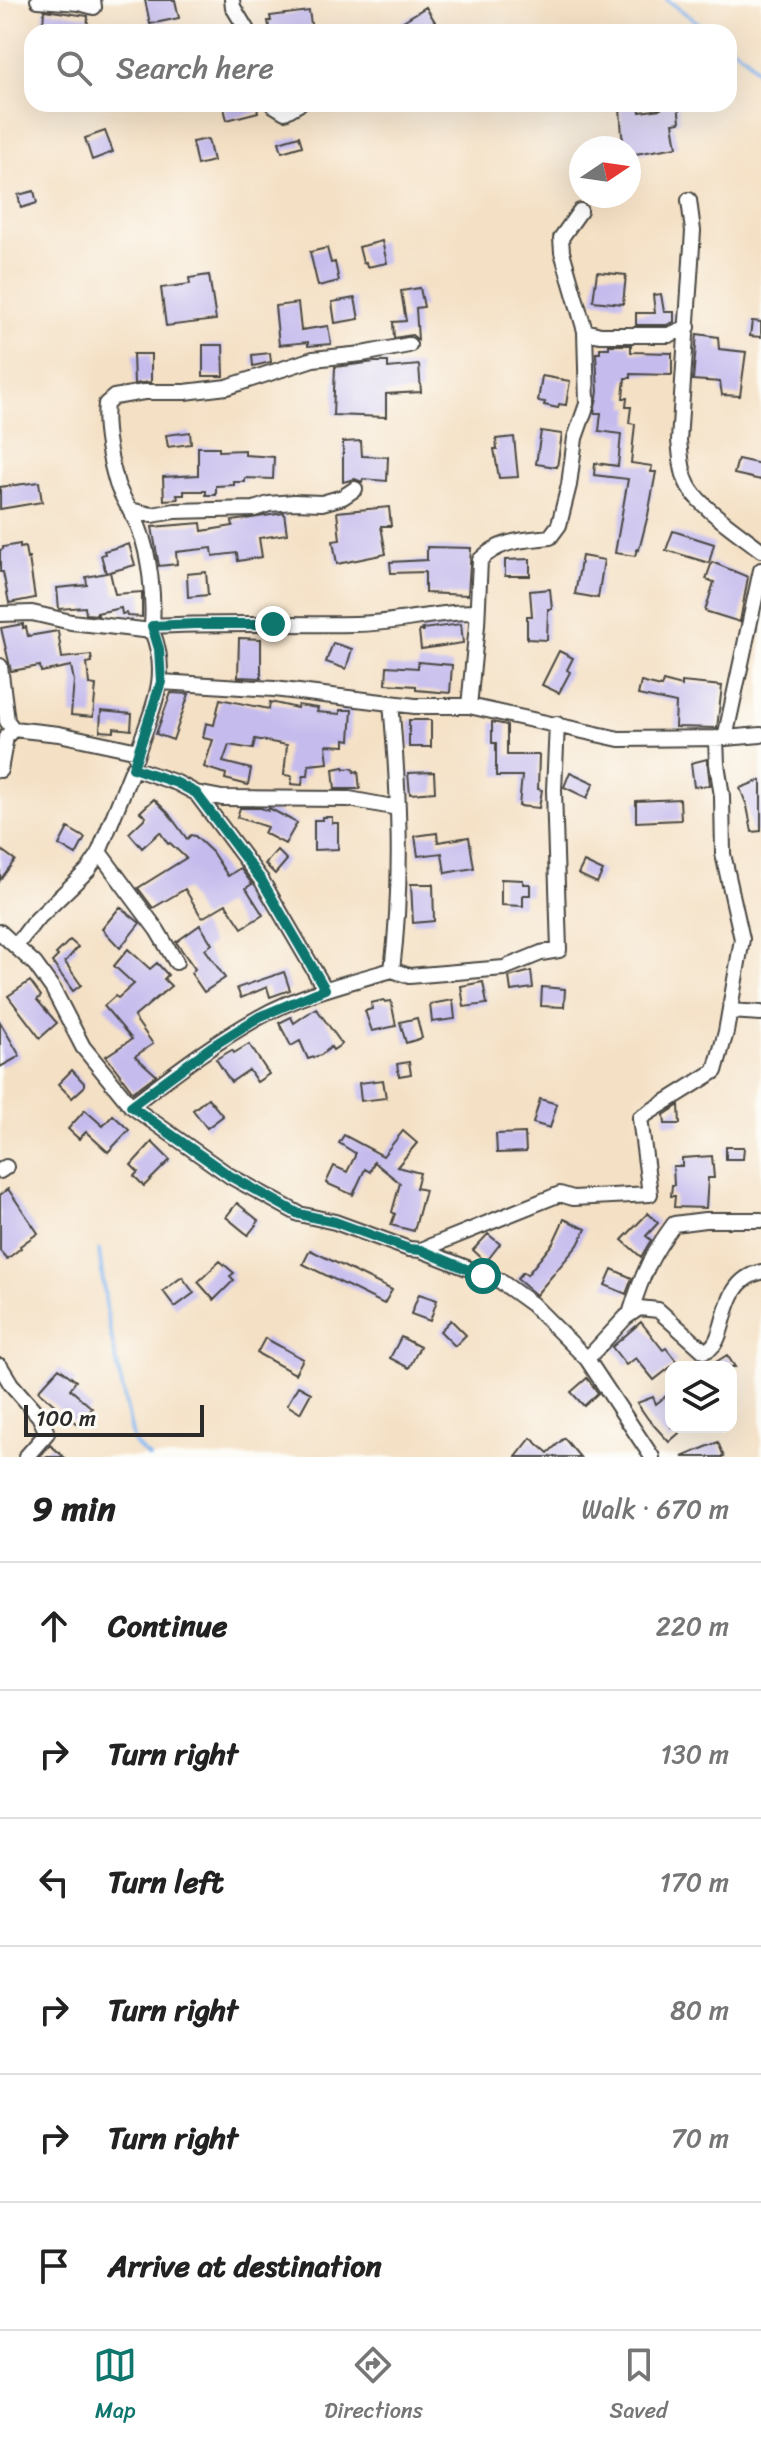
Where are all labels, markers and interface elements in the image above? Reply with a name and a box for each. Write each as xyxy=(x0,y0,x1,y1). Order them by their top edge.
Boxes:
search box xyxy=(24,24,737,112)
text: Search here xyxy=(116,41,274,95)
icon: search xyxy=(52,46,96,90)
north arrow xyxy=(569,136,641,208)
route end xyxy=(255,606,291,642)
route start xyxy=(465,1258,501,1294)
map controls xyxy=(665,1361,737,1433)
button: layers xyxy=(665,1361,737,1433)
text: 100 m xyxy=(36,1399,96,1438)
scale bar xyxy=(24,1401,204,1437)
text: 9 min xyxy=(32,1479,116,1539)
text: Walk · 670 m xyxy=(581,1486,729,1532)
text: Continue xyxy=(108,1599,227,1653)
text: 220 m xyxy=(656,1603,729,1649)
icon: ahead xyxy=(32,1604,76,1648)
text: Turn right xyxy=(108,1727,238,1781)
text: 130 m xyxy=(660,1731,729,1777)
icon: right xyxy=(32,1732,76,1776)
text: Turn left xyxy=(108,1855,224,1909)
text: 170 m xyxy=(660,1859,729,1905)
icon: left xyxy=(32,1860,76,1904)
text: Turn right xyxy=(108,1983,238,2037)
text: 80 m xyxy=(670,1987,729,2033)
icon: right xyxy=(32,1988,76,2032)
text: Turn right xyxy=(108,2111,238,2165)
text: 70 m xyxy=(671,2115,729,2161)
icon: right xyxy=(32,2116,76,2160)
text: Arrive at destination xyxy=(108,2239,382,2293)
icon: arrive xyxy=(32,2244,76,2288)
tab: Map xyxy=(93,2343,137,2430)
tab: Directions xyxy=(324,2343,423,2430)
tab: Saved xyxy=(610,2343,668,2430)

